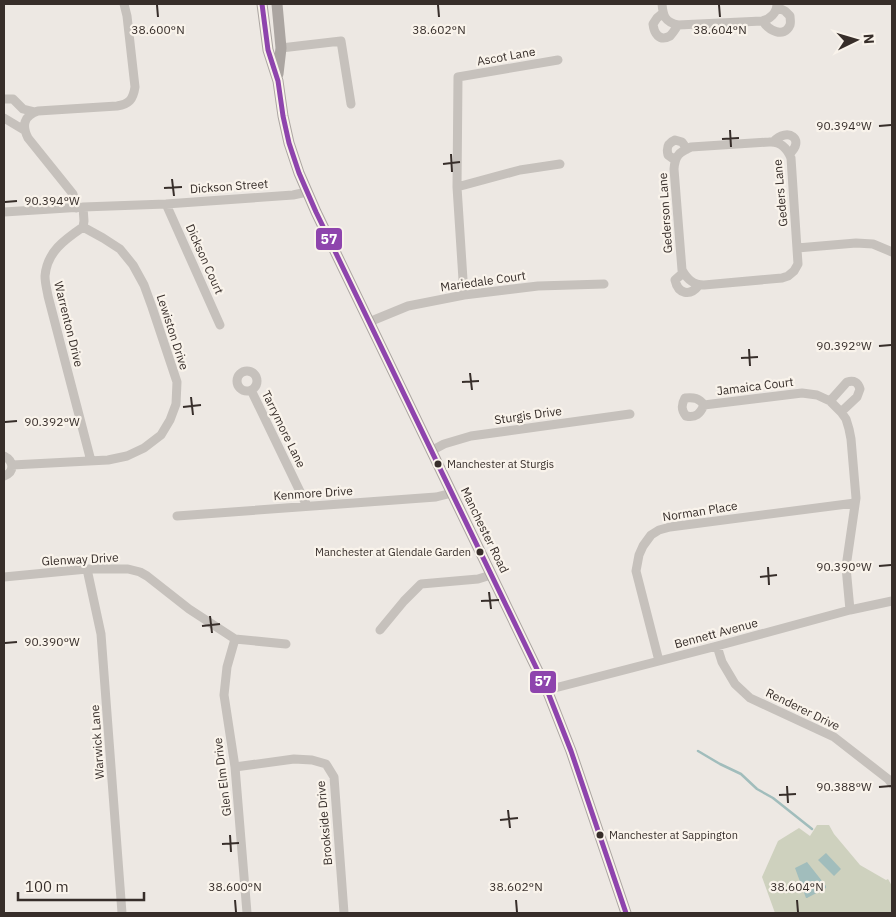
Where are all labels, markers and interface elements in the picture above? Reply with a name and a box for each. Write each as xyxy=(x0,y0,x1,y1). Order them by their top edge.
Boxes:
north arrow xyxy=(831,15,881,65)
text: 38.600°N xyxy=(131,22,185,37)
text: 38.602°N xyxy=(412,22,466,37)
text: 38.604°N xyxy=(693,22,747,37)
text: N xyxy=(860,33,878,45)
street label: Ascot Lane xyxy=(476,43,537,69)
text: 90.394°W xyxy=(816,118,872,133)
street label: Geders Lane xyxy=(770,158,790,227)
street label: Gederson Lane xyxy=(655,172,675,254)
street label: Dickson Street xyxy=(189,176,269,196)
text: 90.394°W xyxy=(24,193,80,208)
street label: Dickson Court xyxy=(183,222,227,296)
line badge: 57 xyxy=(315,227,343,251)
text: 57 xyxy=(321,230,337,248)
street label: Mariedale Court xyxy=(439,268,527,294)
street label: Warrenton Drive xyxy=(51,280,87,369)
street label: Lewiston Drive xyxy=(154,292,192,372)
text: 90.392°W xyxy=(816,338,872,353)
street label: Jamaica Court xyxy=(716,374,794,398)
street label: Tarrymore Lane xyxy=(259,388,309,470)
street label: Sturgis Drive xyxy=(493,403,563,427)
text: 90.392°W xyxy=(24,414,80,429)
place label: Manchester at Sturgis xyxy=(447,457,554,471)
marker: Manchester at Sturgis xyxy=(433,459,443,469)
street label: Kenmore Drive xyxy=(273,483,354,503)
street label: Manchester Road xyxy=(458,485,512,575)
street label: Norman Place xyxy=(661,498,739,524)
place label: Manchester at Glendale Garden xyxy=(315,545,471,559)
marker: Manchester at Glendale Garden xyxy=(475,547,485,557)
street label: Glenway Drive xyxy=(41,549,119,569)
text: 90.390°W xyxy=(816,559,872,574)
street label: Bennett Avenue xyxy=(673,615,760,651)
text: 90.390°W xyxy=(24,634,80,649)
line badge: 57 xyxy=(529,670,557,694)
text: 57 xyxy=(535,672,551,690)
street label: Renderer Drive xyxy=(764,685,843,734)
street label: Warwick Lane xyxy=(87,704,107,780)
street label: Glen Elm Drive xyxy=(210,736,234,817)
text: 90.388°W xyxy=(816,779,872,794)
street label: Brookside Drive xyxy=(313,780,335,866)
place label: Manchester at Sappington xyxy=(609,828,738,842)
marker: Manchester at Sappington xyxy=(595,830,605,840)
scale bar xyxy=(18,870,144,902)
text: 100 m xyxy=(25,877,69,896)
text: 38.600°N xyxy=(208,879,262,894)
text: 38.602°N xyxy=(489,879,543,894)
text: 38.604°N xyxy=(770,879,824,894)

